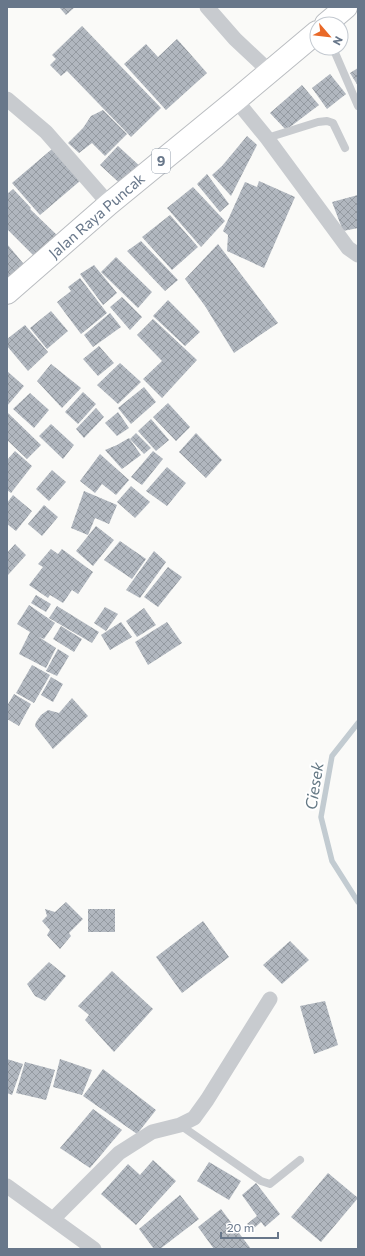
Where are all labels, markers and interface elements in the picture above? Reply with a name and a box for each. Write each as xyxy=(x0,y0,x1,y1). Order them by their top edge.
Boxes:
north arrow xyxy=(309,16,349,56)
text: N xyxy=(331,34,346,48)
road number: 9 xyxy=(152,149,170,173)
street label: Jalan Raya Puncak xyxy=(45,169,148,262)
water label: Ciesek xyxy=(300,760,327,811)
scale bar xyxy=(221,1214,278,1240)
text: 20 m xyxy=(227,1220,254,1234)

